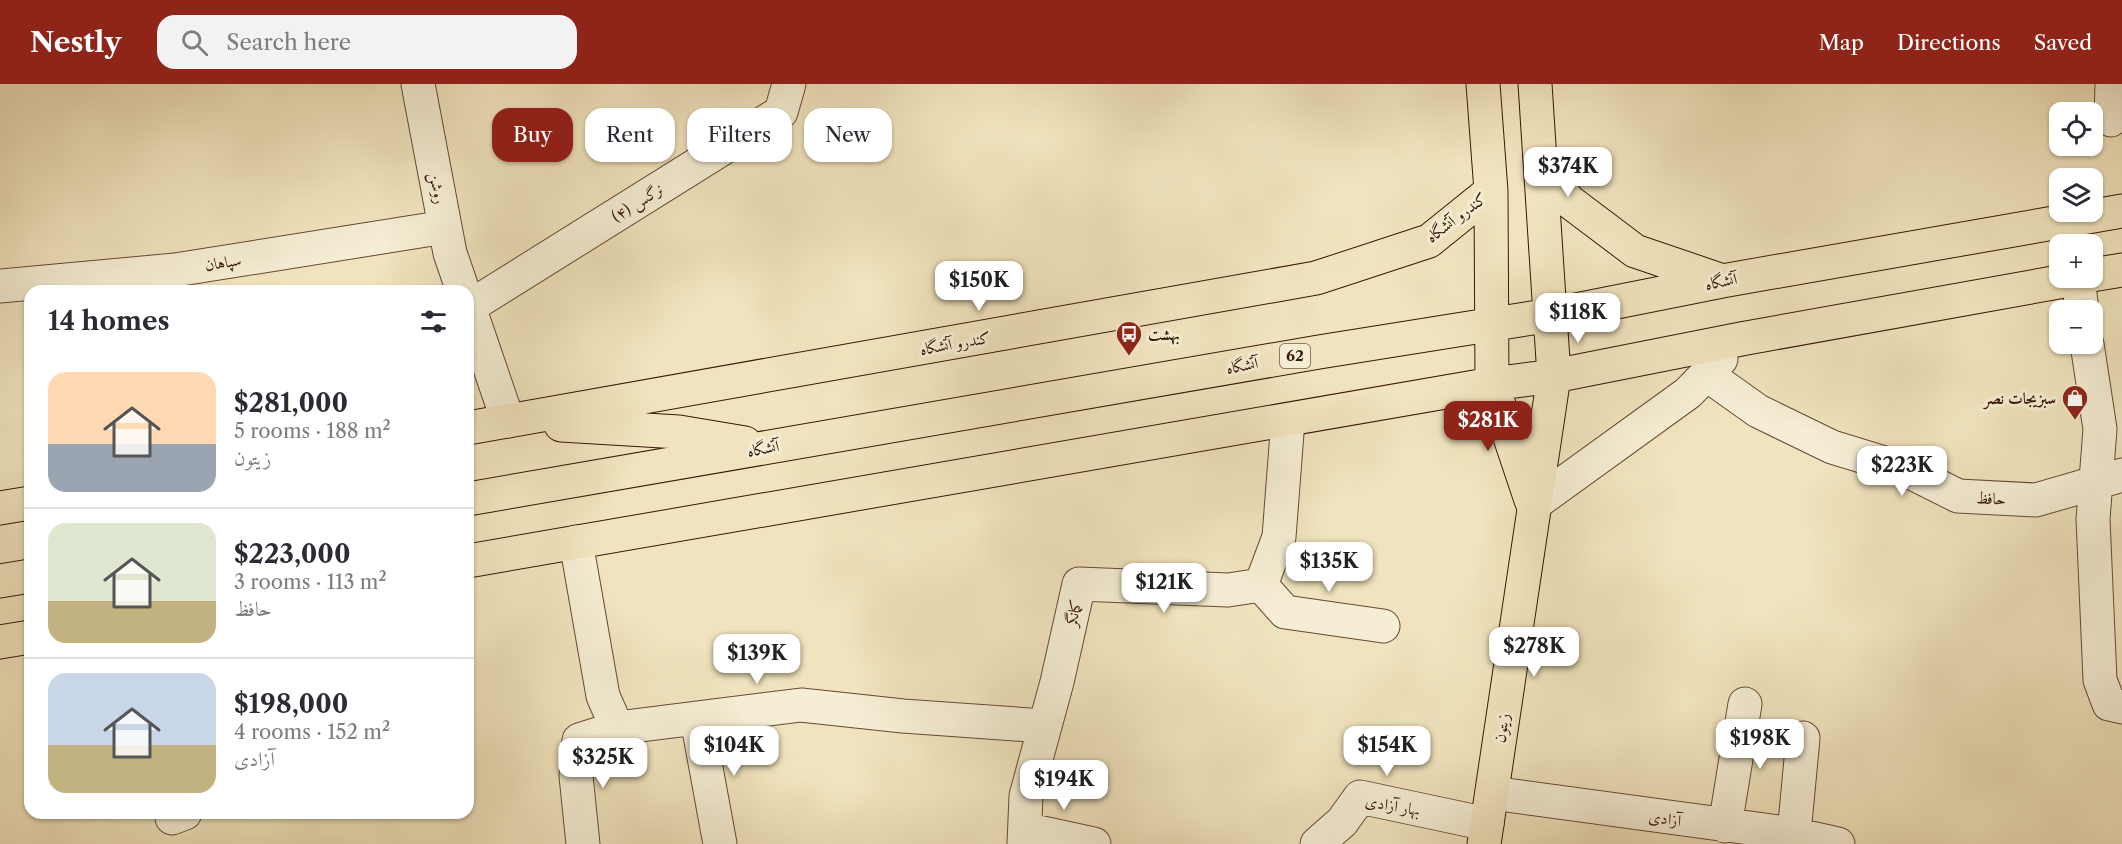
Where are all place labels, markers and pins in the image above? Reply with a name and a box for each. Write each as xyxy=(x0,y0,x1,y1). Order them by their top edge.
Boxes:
pin: $374K xyxy=(1526,147,1610,198)
pin: $150K xyxy=(937,261,1021,312)
pin: $118K xyxy=(1536,293,1620,344)
bus stop icon: بهشت xyxy=(1114,319,1144,357)
place label: بهشت xyxy=(1148,324,1180,345)
shop icon: سبزیجات نصر xyxy=(2060,383,2090,421)
place label: سبزیجات نصر xyxy=(1982,388,2056,410)
pin: $281K xyxy=(1446,401,1530,452)
pin: $223K xyxy=(1860,446,1944,497)
pin: $135K xyxy=(1287,542,1371,593)
pin: $121K xyxy=(1122,563,1206,614)
pin: $278K xyxy=(1492,627,1576,678)
pin: $139K xyxy=(715,634,799,685)
pin: $198K xyxy=(1718,719,1802,770)
pin: $104K xyxy=(692,726,776,777)
pin: $154K xyxy=(1345,726,1429,777)
pin: $325K xyxy=(561,738,645,789)
pin: $194K xyxy=(1022,760,1106,811)

